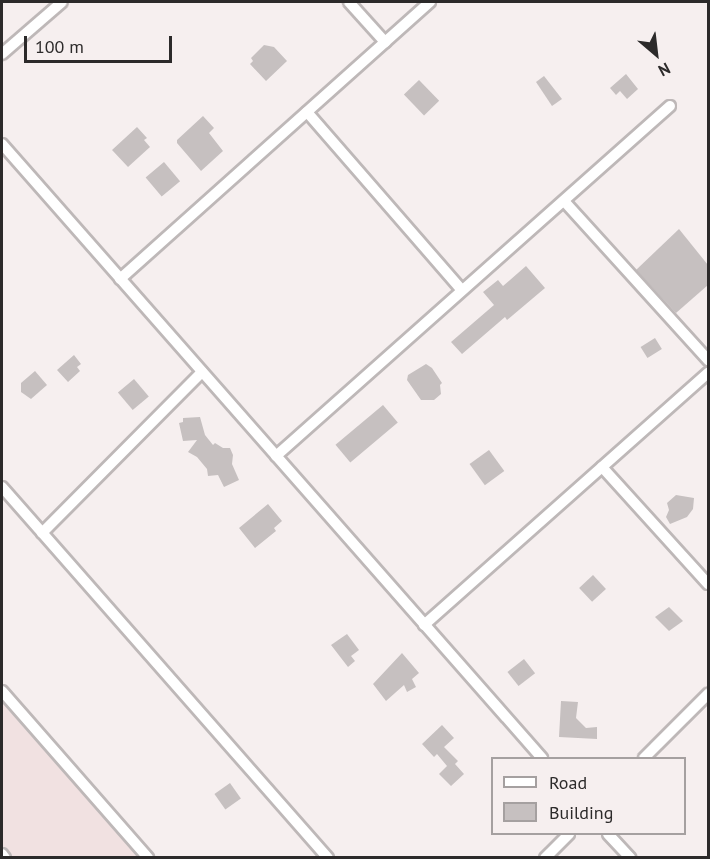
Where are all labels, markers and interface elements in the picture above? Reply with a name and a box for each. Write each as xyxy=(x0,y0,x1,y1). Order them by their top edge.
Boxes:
scale bar xyxy=(27,24,176,62)
north arrow xyxy=(626,24,686,84)
text: 100 m xyxy=(35,35,84,58)
text: N xyxy=(655,59,674,81)
legend xyxy=(491,757,686,835)
text: Road xyxy=(549,771,587,794)
text: Building xyxy=(549,801,613,824)

